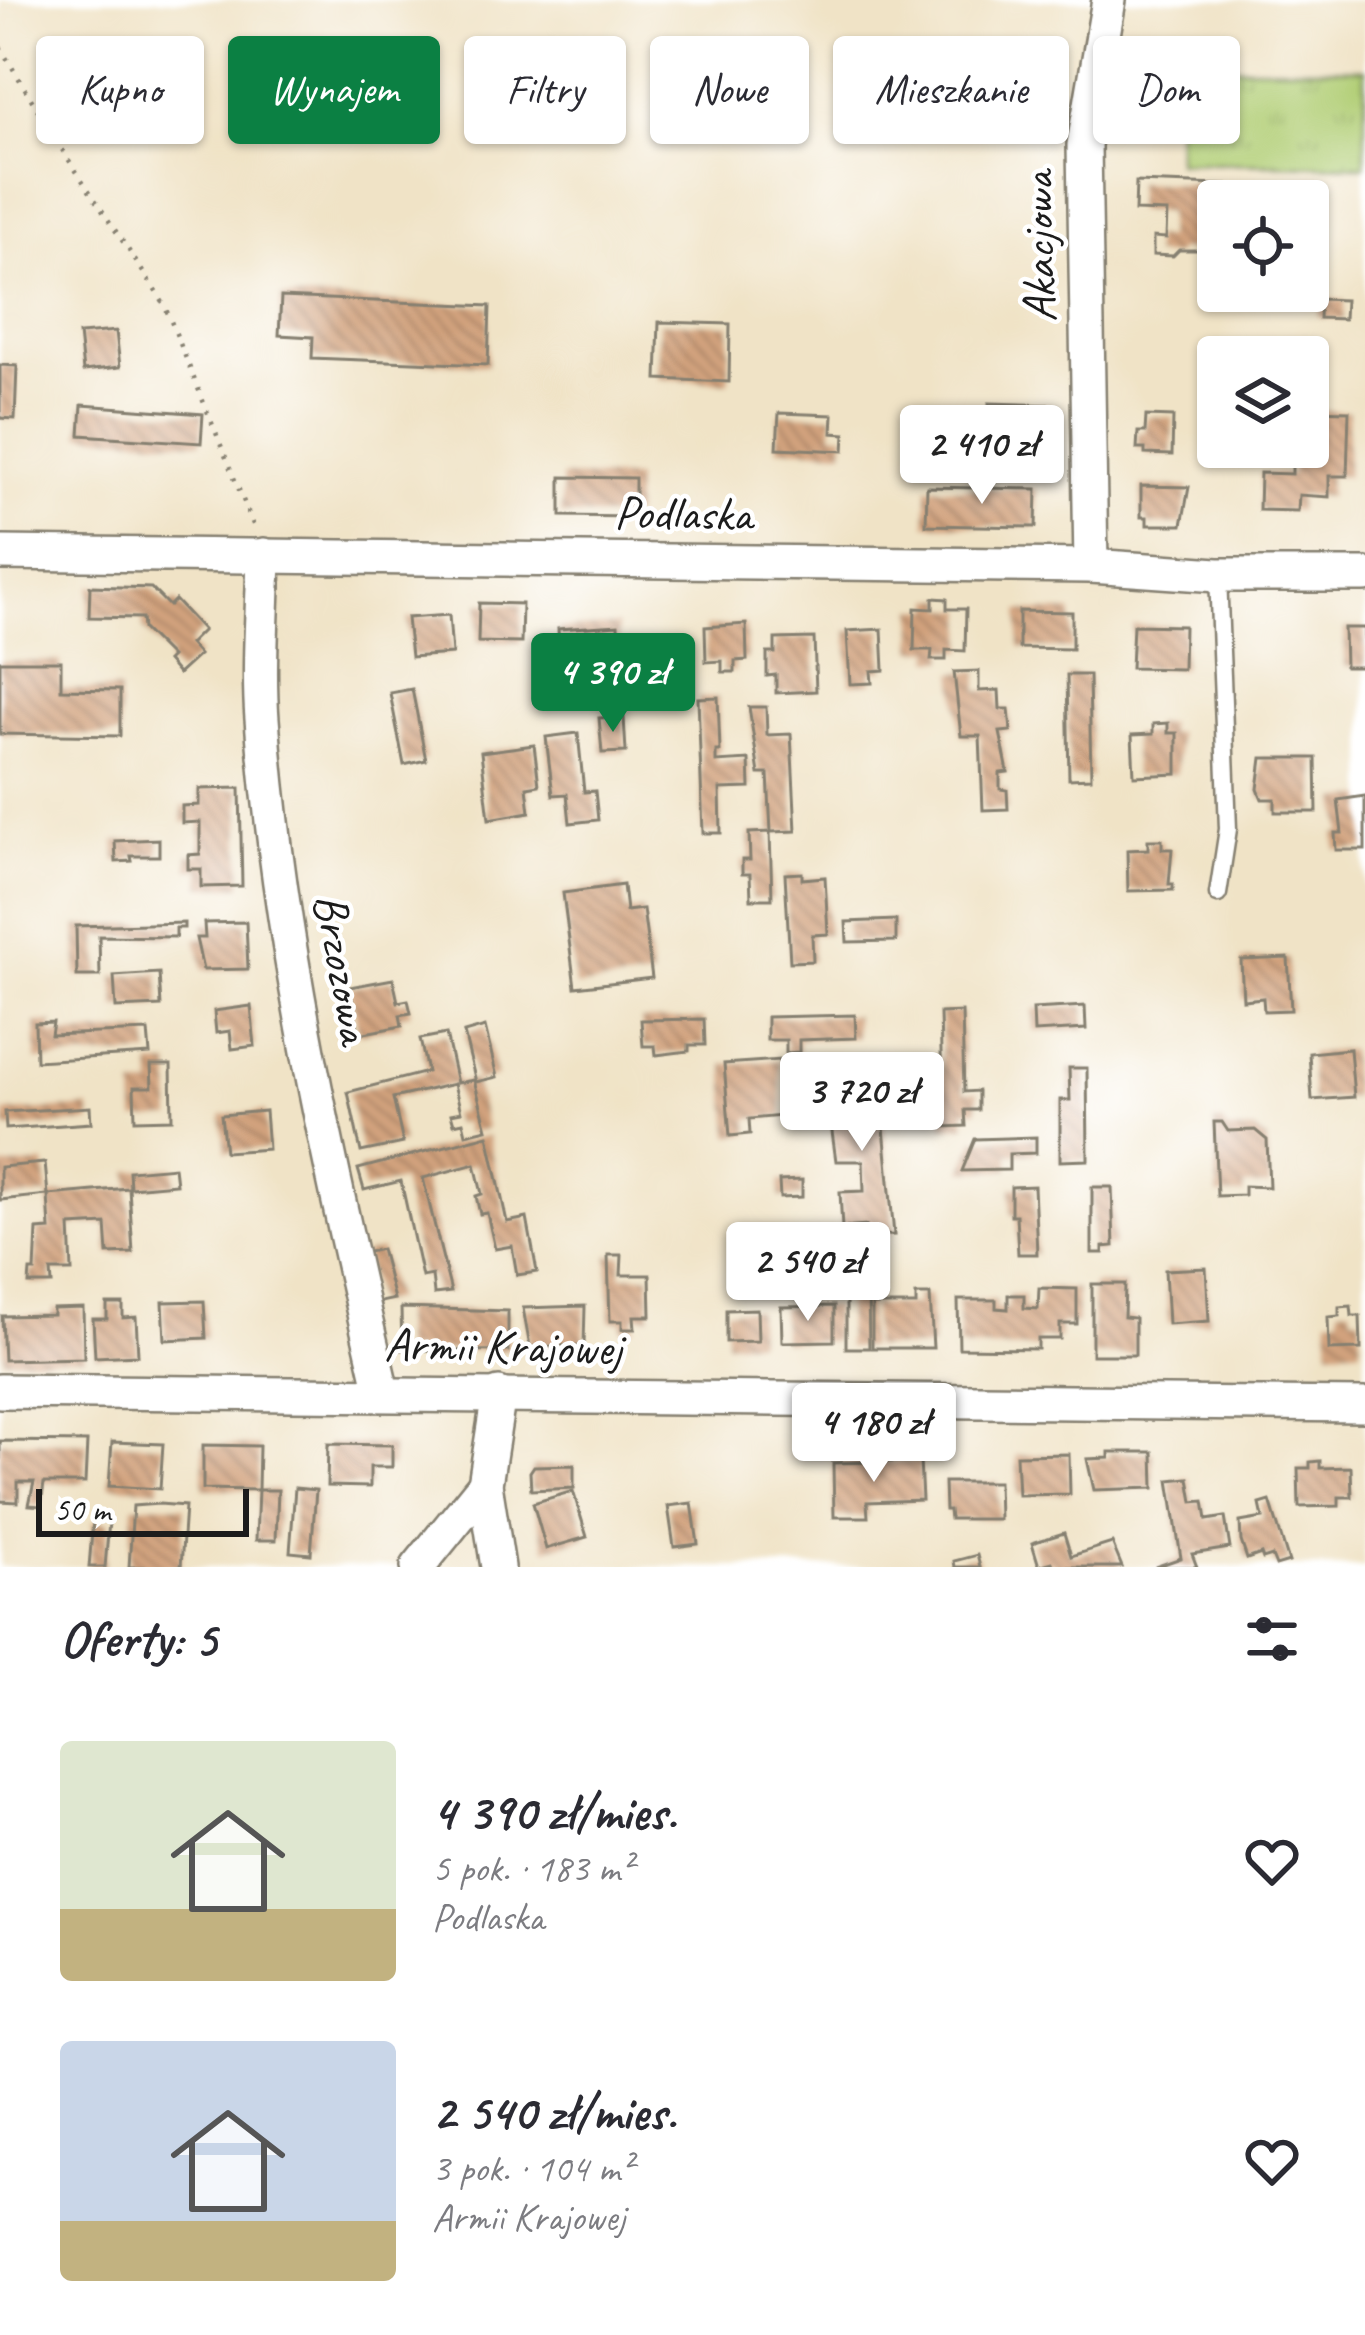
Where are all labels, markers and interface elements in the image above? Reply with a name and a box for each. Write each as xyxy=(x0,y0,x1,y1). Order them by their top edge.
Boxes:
chip: Kupno xyxy=(36,36,204,144)
chip: Wynajem xyxy=(228,36,440,144)
chip: Filtry xyxy=(464,36,626,144)
chip: Nowe xyxy=(650,36,809,144)
chip: Mieszkanie xyxy=(833,36,1069,144)
chip: Dom xyxy=(1093,36,1240,144)
street label: Akacjowa xyxy=(1007,167,1069,323)
map controls xyxy=(1197,180,1329,468)
button: locate xyxy=(1197,180,1329,312)
button: layers xyxy=(1197,336,1329,468)
pin: 2 410 zł xyxy=(858,405,1106,507)
text: 2 410 zł xyxy=(927,419,1037,468)
street label: Podlaska xyxy=(614,482,757,544)
pin: 4 390 zł xyxy=(489,633,737,735)
text: 4 390 zł xyxy=(558,647,668,696)
street label: Brzozowa xyxy=(300,888,386,1052)
pin: 3 720 zł xyxy=(738,1052,986,1154)
text: 3 720 zł xyxy=(807,1066,917,1115)
pin: 2 540 zł xyxy=(684,1222,932,1324)
text: 2 540 zł xyxy=(753,1236,863,1285)
street label: Armii Krajowej xyxy=(384,1314,628,1378)
pin: 4 180 zł xyxy=(750,1383,998,1485)
text: 4 180 zł xyxy=(819,1397,929,1446)
scale bar xyxy=(36,1483,249,1536)
text: 50 m xyxy=(54,1489,110,1531)
icon: filters xyxy=(1239,1606,1305,1672)
text: Oferty: 5 xyxy=(60,1607,216,1671)
text: 4 390 zł/mies. xyxy=(432,1780,676,1844)
icon: home xyxy=(156,1789,300,1933)
icon: heart xyxy=(1239,1828,1305,1894)
text: 5 pok. · 183 m² xyxy=(432,1844,632,1893)
text: Podlaska xyxy=(432,1893,544,1942)
text: 2 540 zł/mies. xyxy=(432,2080,676,2144)
icon: home xyxy=(156,2089,300,2233)
icon: heart xyxy=(1239,2128,1305,2194)
text: 3 pok. · 104 m² xyxy=(432,2144,632,2193)
text: Armii Krajowej xyxy=(432,2193,625,2242)

